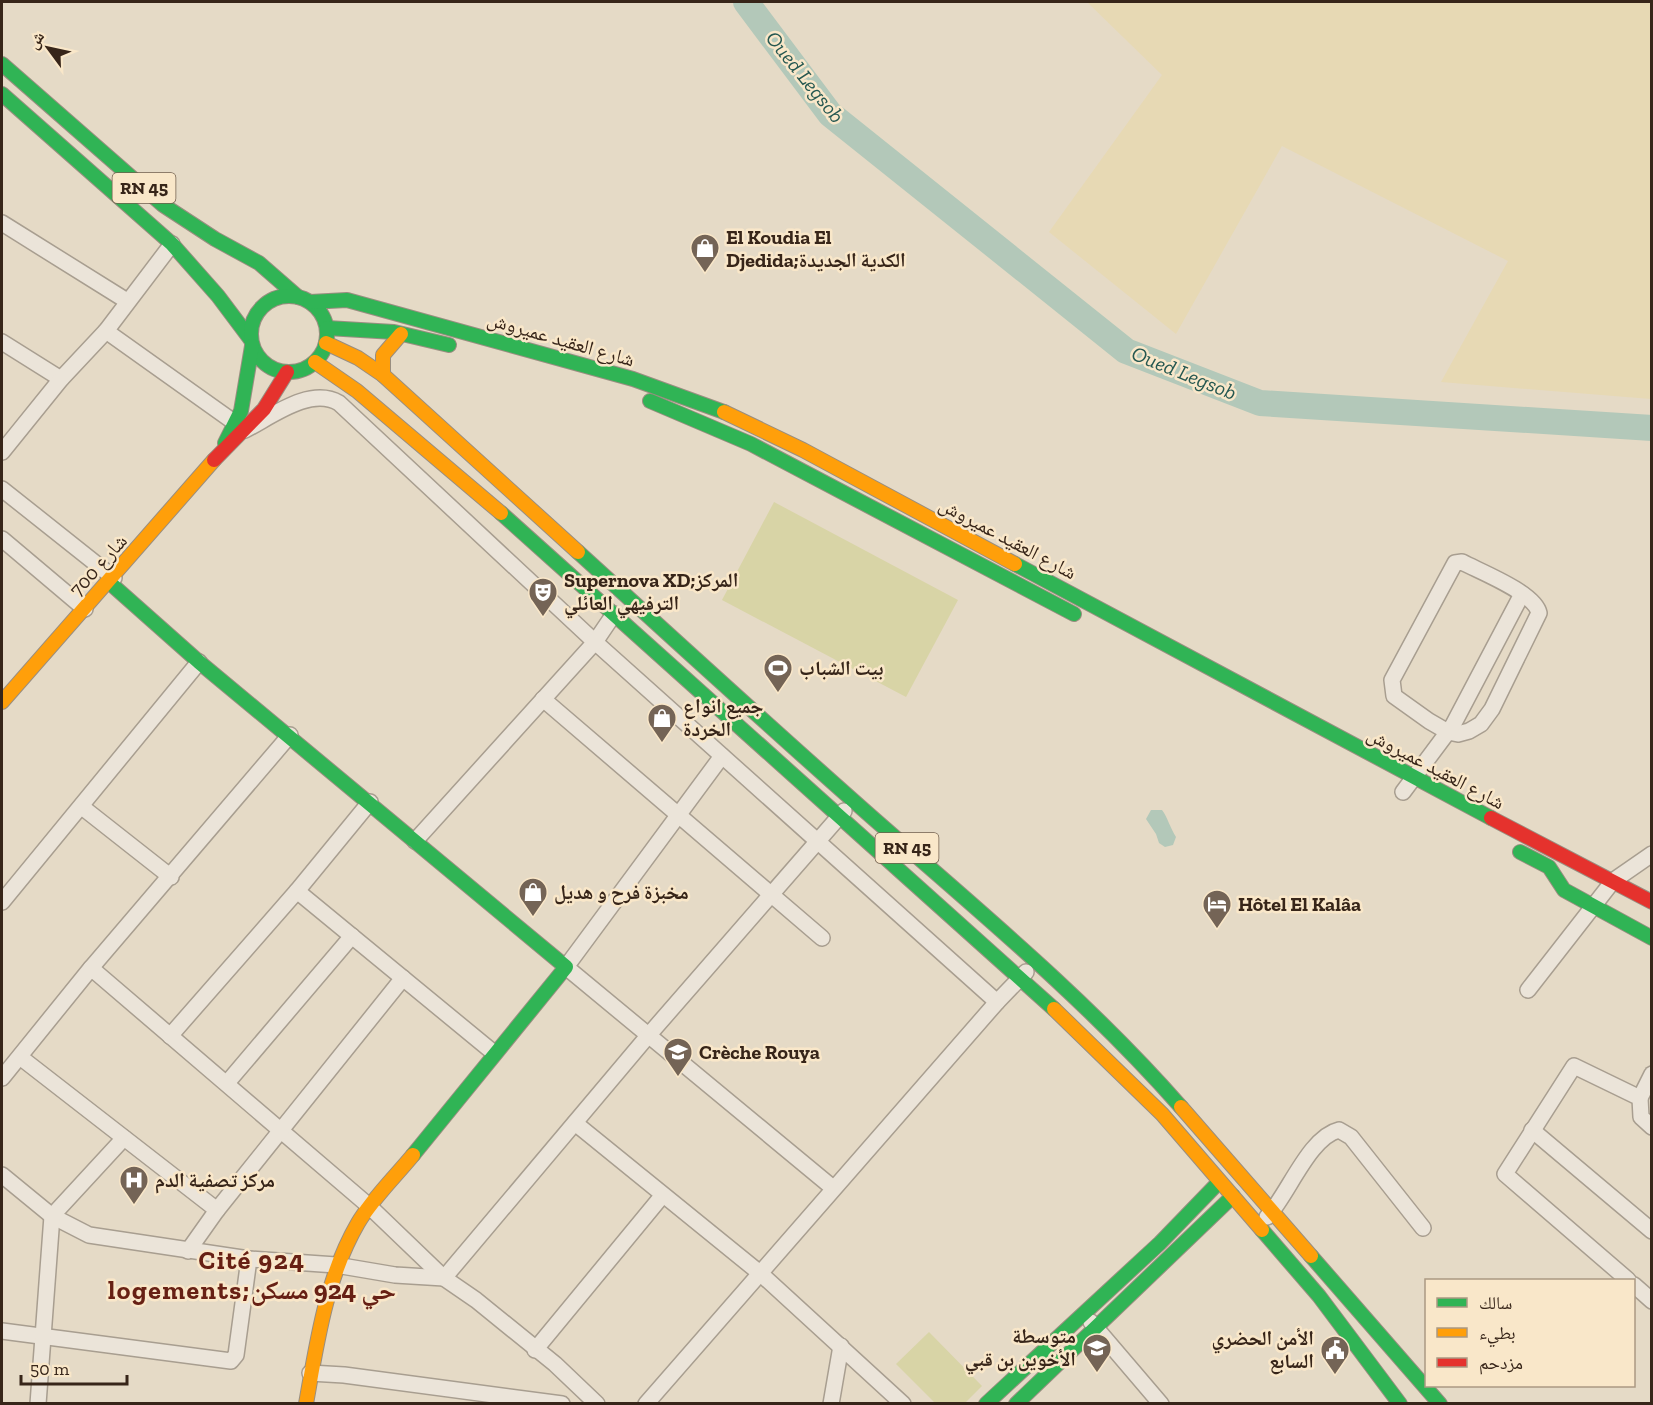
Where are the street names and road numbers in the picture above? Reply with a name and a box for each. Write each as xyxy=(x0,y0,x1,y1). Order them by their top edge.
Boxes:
road number: RN 45 xyxy=(112,173,176,203)
street label: شارع العقيد عميروش xyxy=(484,307,637,372)
street label: شارع العقيد عميروش xyxy=(935,492,1081,585)
street label: شارع 700 xyxy=(64,529,133,602)
street label: شارع العقيد عميروش xyxy=(1363,722,1509,815)
road number: RN 45 xyxy=(876,833,938,863)

